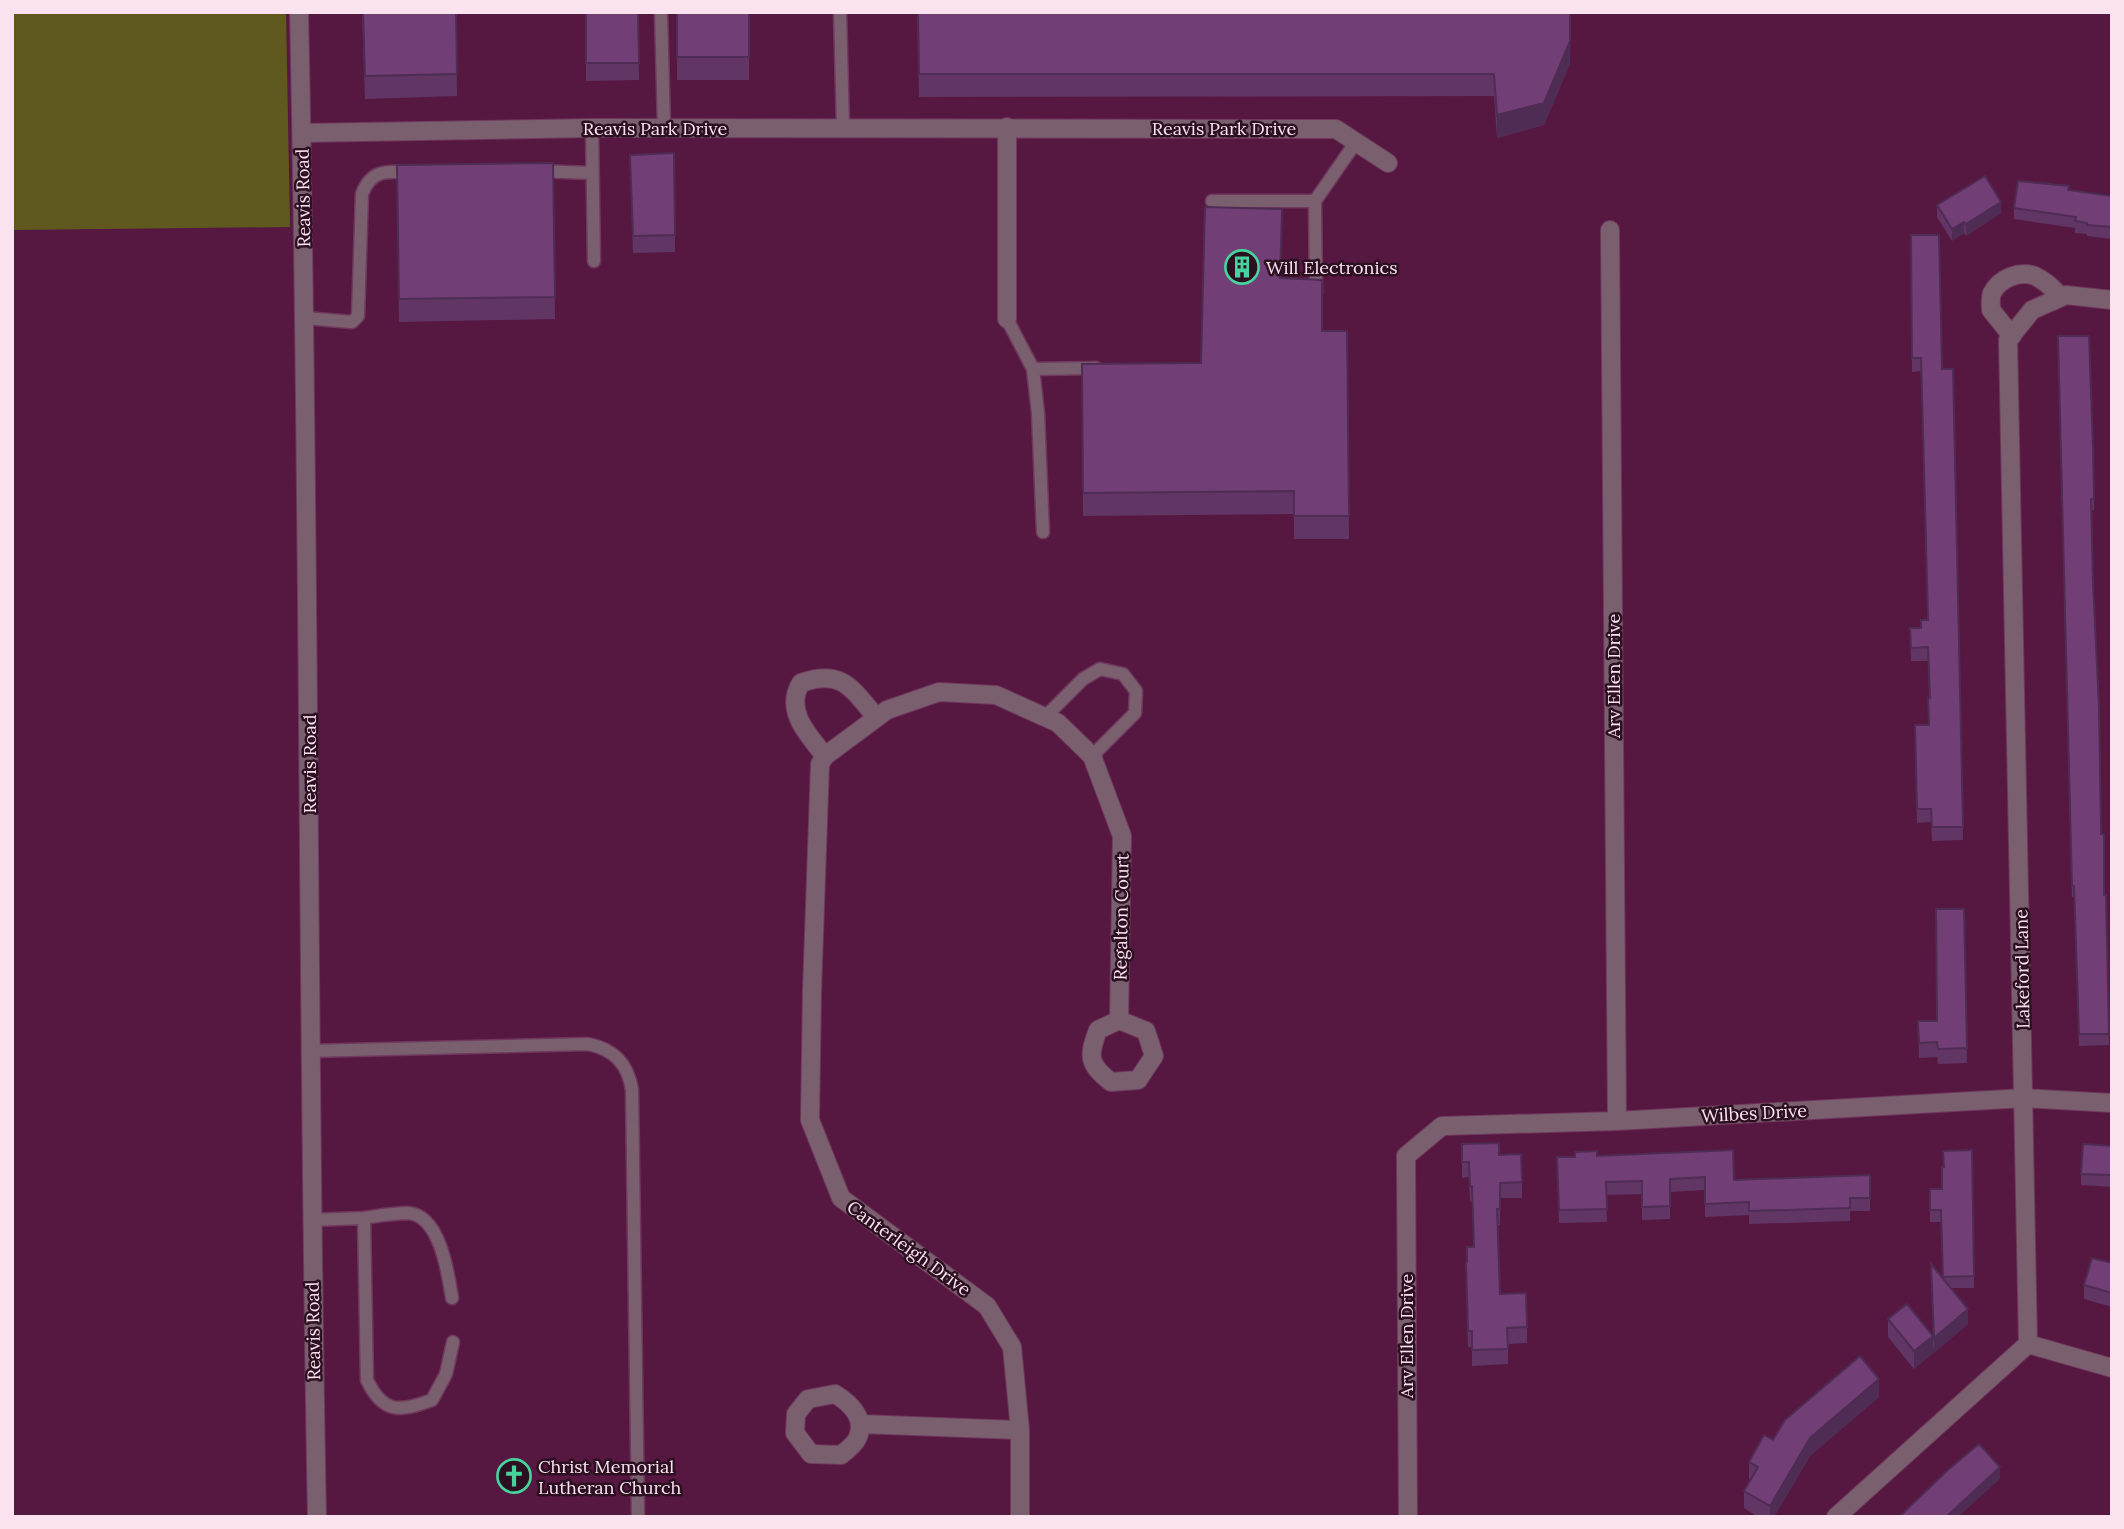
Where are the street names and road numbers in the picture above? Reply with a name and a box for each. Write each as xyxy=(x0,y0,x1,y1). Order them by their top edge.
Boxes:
street label: Reavis Park Drive xyxy=(583,117,727,140)
street label: Reavis Park Drive xyxy=(1152,117,1296,140)
street label: Reavis Road xyxy=(291,148,315,248)
street label: Arv Ellen Drive xyxy=(1602,614,1625,739)
street label: Reavis Road xyxy=(298,714,321,813)
street label: Regalton Court xyxy=(1108,853,1134,981)
street label: Lakeford Lane xyxy=(2009,909,2035,1029)
street label: Wilbes Drive xyxy=(1701,1099,1808,1127)
street label: Canterleigh Drive xyxy=(842,1195,976,1301)
street label: Arv Ellen Drive xyxy=(1395,1274,1418,1399)
street label: Reavis Road xyxy=(301,1281,325,1381)

